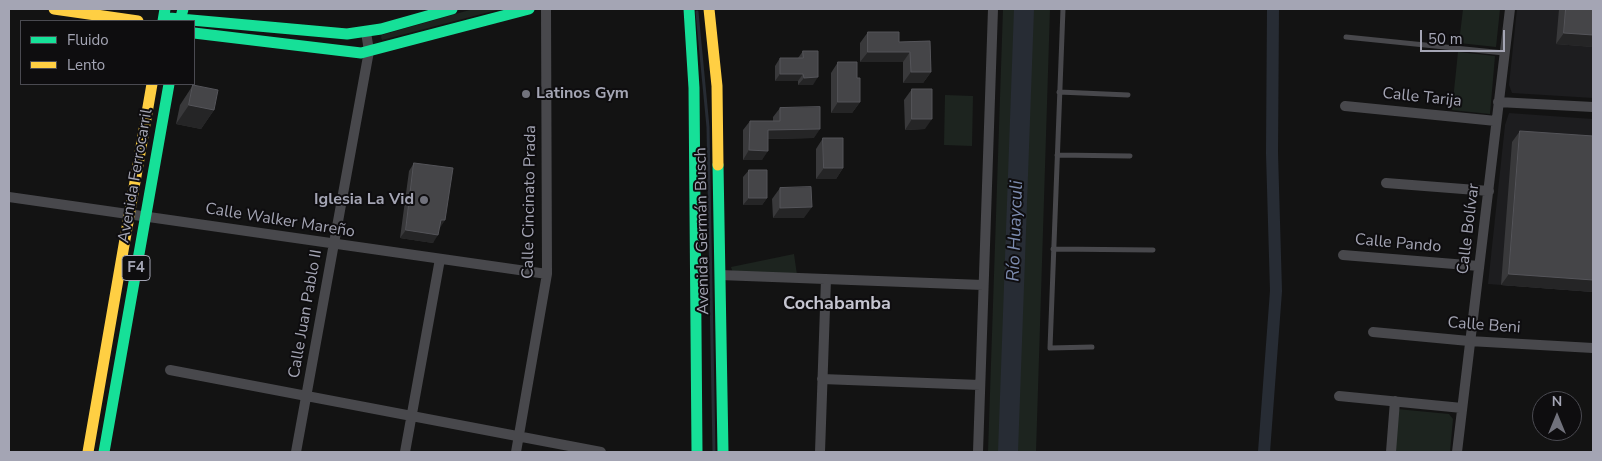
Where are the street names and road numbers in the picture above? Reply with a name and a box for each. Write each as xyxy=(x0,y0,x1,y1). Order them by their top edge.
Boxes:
street label: Calle Tarija xyxy=(1381,84,1463,112)
street label: Avenida Ferrocarril xyxy=(115,108,157,244)
street label: Calle Cincinato Prada xyxy=(519,125,541,279)
street label: Avenida Germán Busch xyxy=(692,147,714,315)
street label: Calle Bolívar xyxy=(1454,182,1484,276)
street label: Calle Walker Mareño xyxy=(204,200,356,242)
street label: Calle Pando xyxy=(1354,231,1442,257)
street label: Calle Juan Pablo II xyxy=(285,248,327,380)
road number: F4 xyxy=(122,256,150,280)
street label: Calle Beni xyxy=(1447,314,1521,338)

